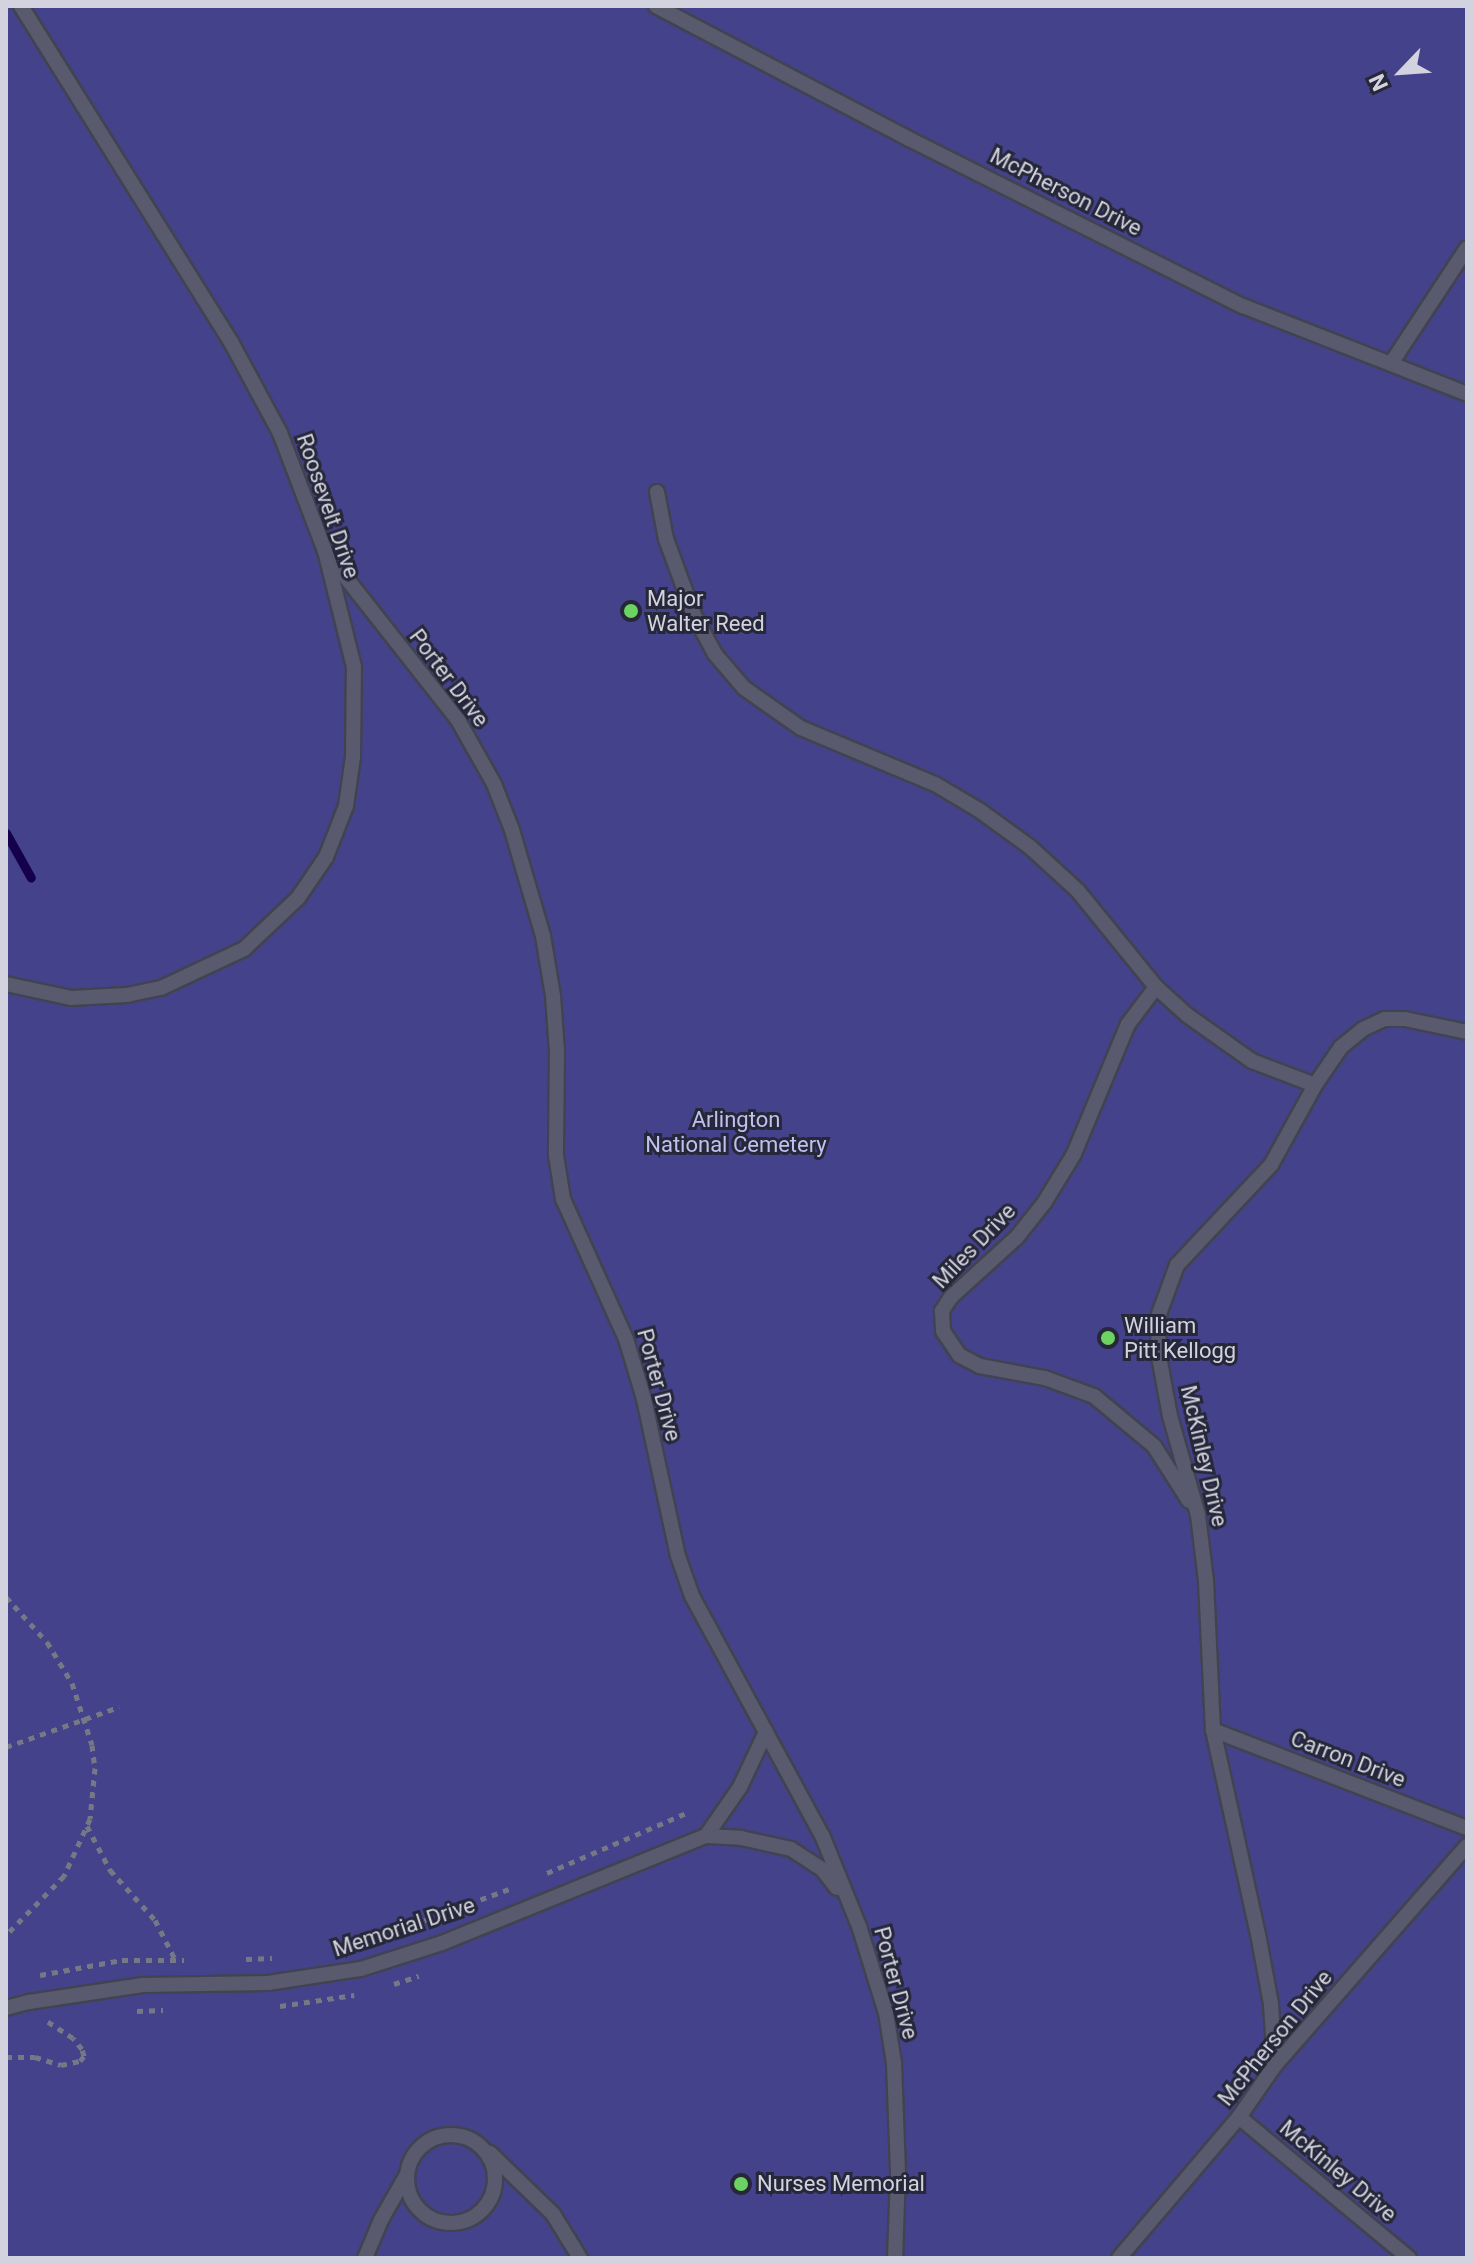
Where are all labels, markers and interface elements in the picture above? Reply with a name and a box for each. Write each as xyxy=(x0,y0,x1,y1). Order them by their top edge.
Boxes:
north arrow xyxy=(1361,32,1441,112)
text: N xyxy=(1364,70,1393,95)
street label: McPherson Drive xyxy=(986,142,1146,242)
street label: Roosevelt Drive xyxy=(291,430,365,582)
place label: Major Walter Reed xyxy=(647,585,765,636)
marker: Major Walter Reed xyxy=(622,602,640,620)
street label: Porter Drive xyxy=(404,624,494,732)
park label: Arlington National Cemetery xyxy=(645,1106,827,1158)
street label: Miles Drive xyxy=(927,1198,1021,1294)
place label: William Pitt Kellogg xyxy=(1124,1312,1236,1364)
street label: Porter Drive xyxy=(631,1326,687,1444)
marker: William Pitt Kellogg xyxy=(1099,1329,1117,1347)
street label: McKinley Drive xyxy=(1175,1383,1233,1529)
street label: Carron Drive xyxy=(1287,1725,1409,1793)
street label: Memorial Drive xyxy=(330,1892,478,1962)
street label: Porter Drive xyxy=(868,1924,924,2042)
street label: McPherson Drive xyxy=(1212,1965,1338,2111)
street label: McKinley Drive xyxy=(1274,2115,1402,2227)
place label: Nurses Memorial xyxy=(757,2171,925,2197)
marker: Nurses Memorial xyxy=(732,2175,750,2193)

